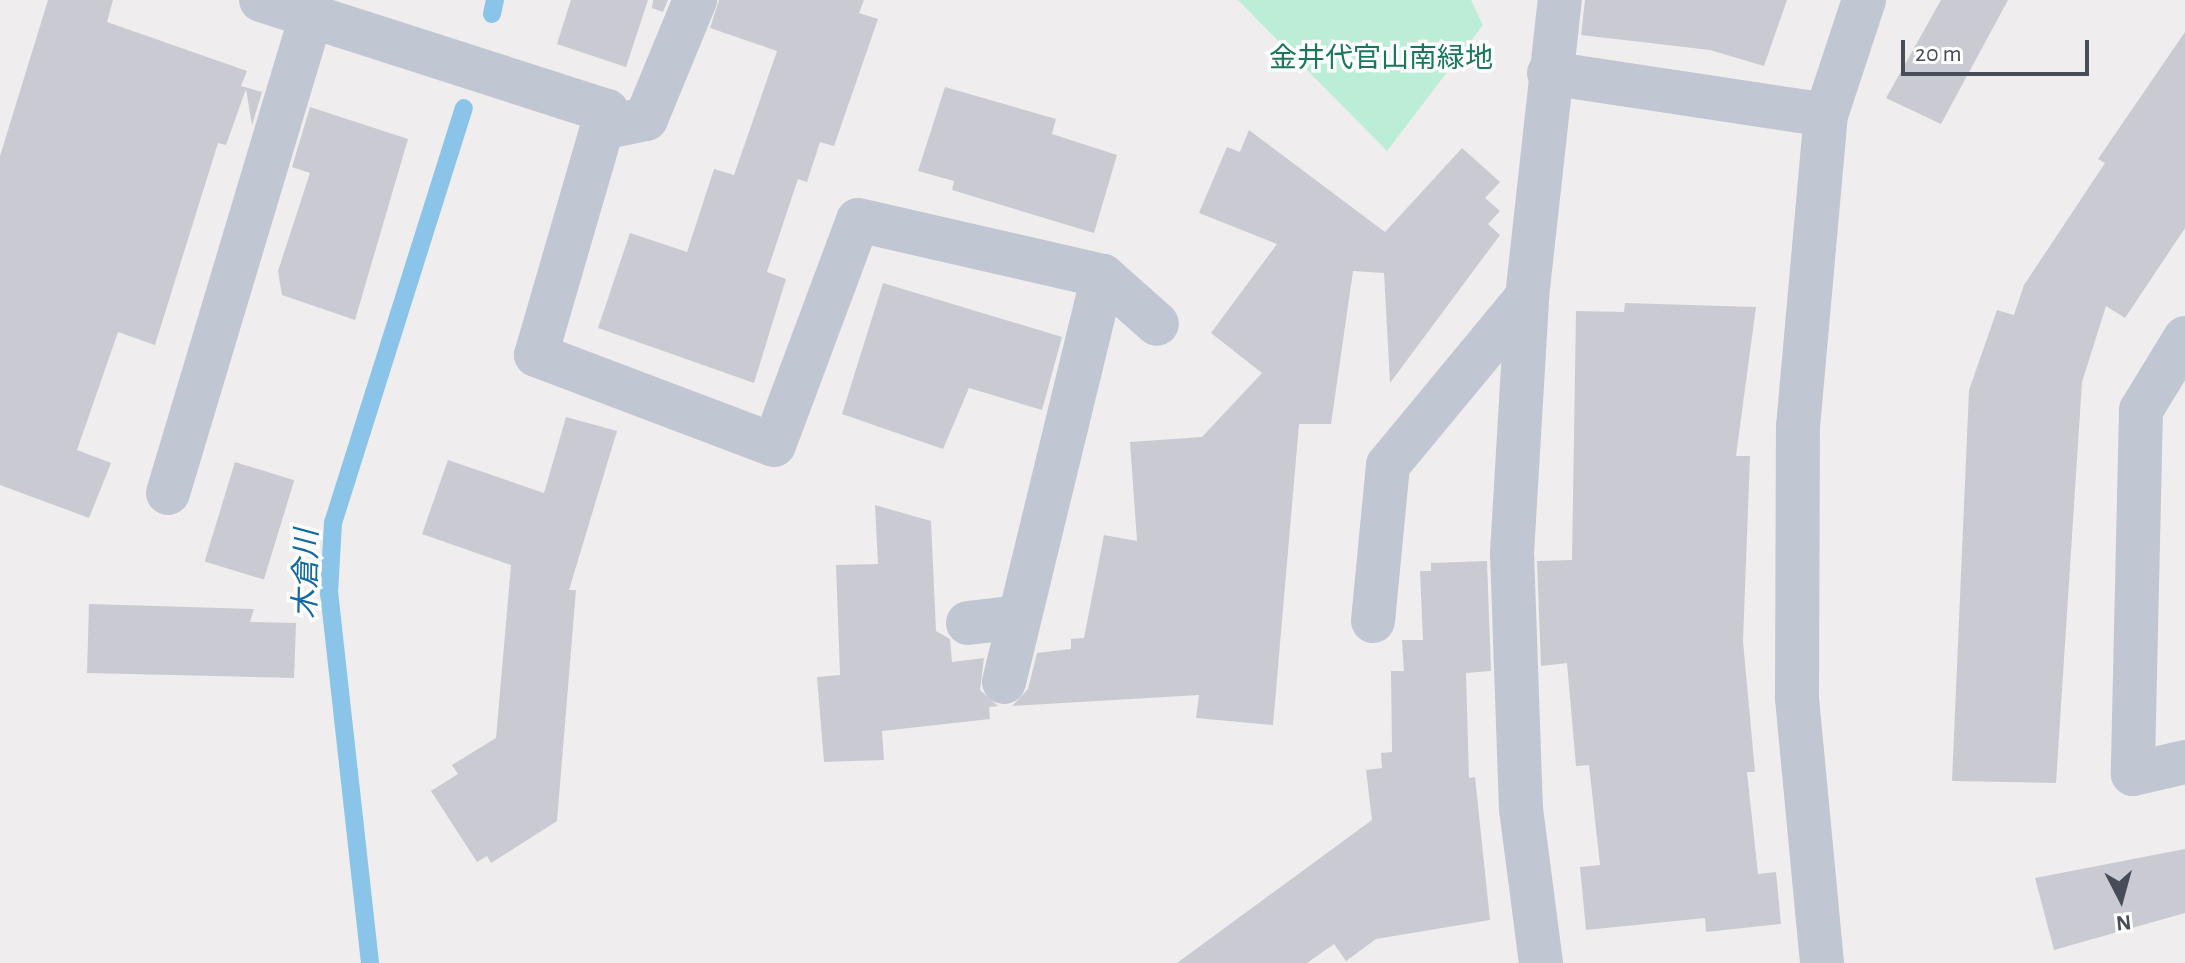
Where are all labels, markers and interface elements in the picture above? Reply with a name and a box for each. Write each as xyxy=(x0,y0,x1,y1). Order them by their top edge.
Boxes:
scale bar xyxy=(1905,24,2093,74)
park label: 金井代官山南緑地 xyxy=(1269,42,1493,76)
text: 20 m xyxy=(1915,42,1962,66)
water label: 木倉川 xyxy=(288,529,326,619)
north arrow xyxy=(2081,859,2161,939)
text: N xyxy=(2115,911,2132,935)

